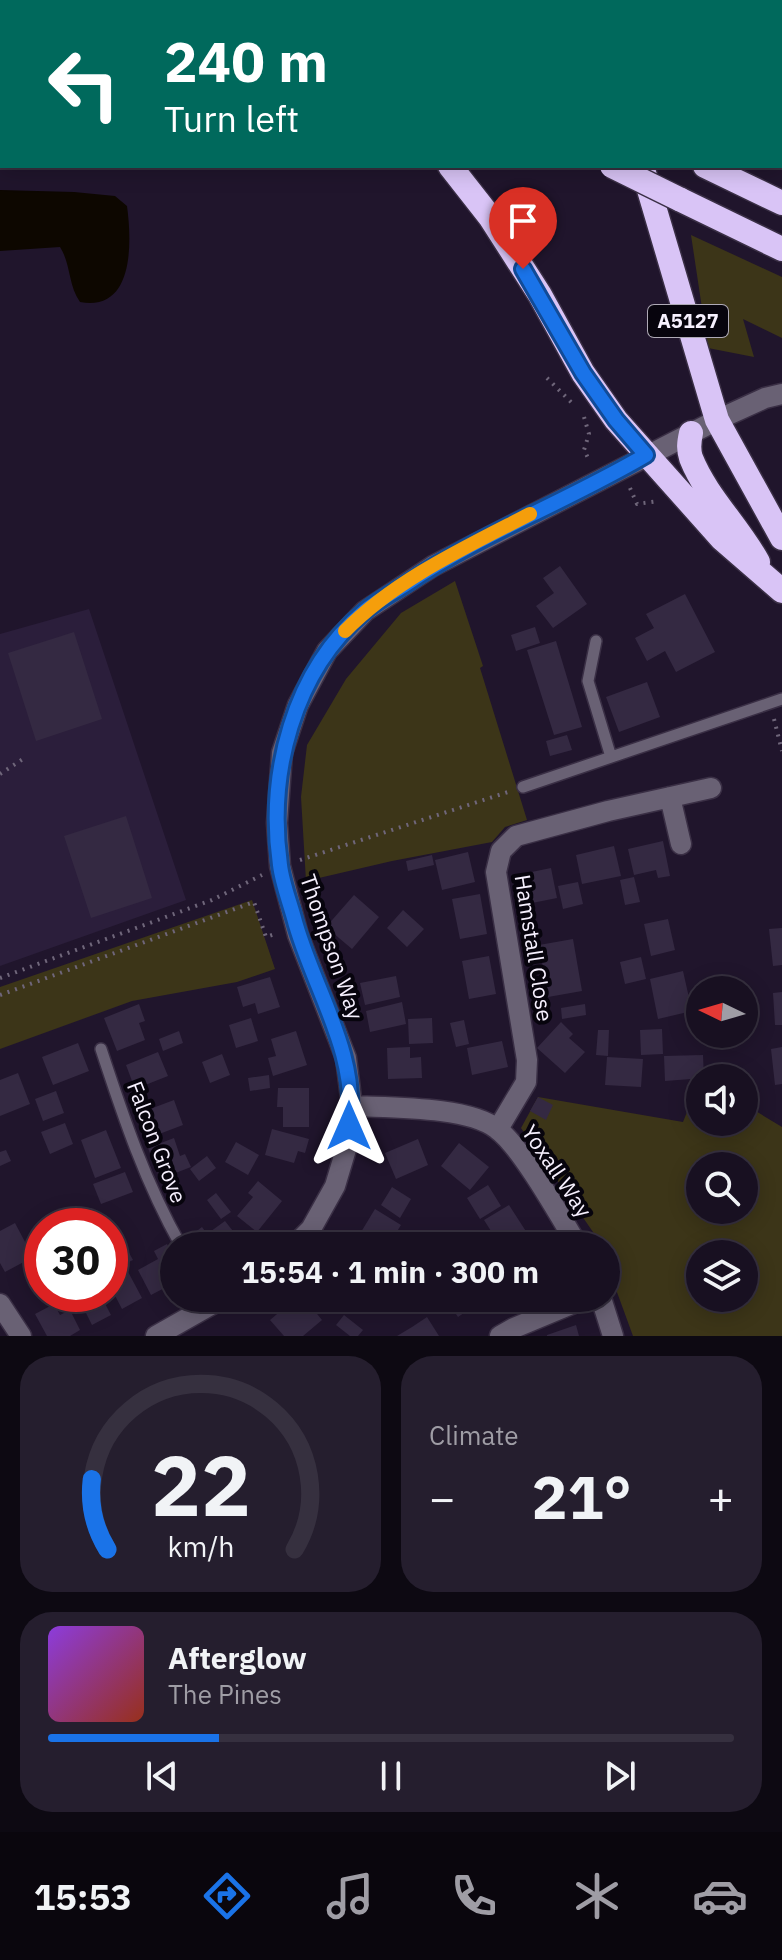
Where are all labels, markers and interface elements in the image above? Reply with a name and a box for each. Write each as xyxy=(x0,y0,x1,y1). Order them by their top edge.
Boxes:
text: 240 m xyxy=(164,25,328,97)
icon: left xyxy=(32,32,136,136)
text: Turn left xyxy=(164,95,299,142)
pin xyxy=(489,187,557,269)
icon: arrive xyxy=(501,199,545,243)
road number: A5127 xyxy=(648,305,728,337)
street label: Thompson Way xyxy=(294,870,371,1023)
street label: Hamstall Close xyxy=(509,872,560,1023)
north arrow xyxy=(686,976,758,1048)
map controls xyxy=(686,976,758,1312)
button: sound xyxy=(686,1064,758,1136)
street label: Falcon Grove xyxy=(121,1077,194,1207)
position arrow xyxy=(307,1084,391,1168)
street label: Yoxall Way xyxy=(516,1119,599,1223)
button: search xyxy=(686,1152,758,1224)
speed limit sign: 30 xyxy=(24,1208,128,1312)
button: layers xyxy=(686,1240,758,1312)
text: 15:54 · 1 min · 300 m xyxy=(241,1252,539,1291)
text: Climate xyxy=(429,1418,519,1452)
text: 22 xyxy=(151,1431,250,1539)
text: 21° xyxy=(531,1457,632,1536)
text: − xyxy=(429,1469,455,1526)
text: + xyxy=(708,1469,734,1526)
text: km/h xyxy=(167,1528,234,1565)
text: Afterglow xyxy=(168,1638,307,1677)
text: The Pines xyxy=(168,1677,282,1711)
icon: previous xyxy=(140,1754,184,1798)
icon: pause xyxy=(369,1754,413,1798)
icon: next xyxy=(598,1754,642,1798)
icon: directions xyxy=(199,1868,255,1924)
icon: music xyxy=(322,1868,378,1924)
icon: phone xyxy=(446,1868,502,1924)
icon: climate xyxy=(569,1868,625,1924)
icon: car xyxy=(692,1868,748,1924)
text: 15:53 xyxy=(34,1873,132,1920)

